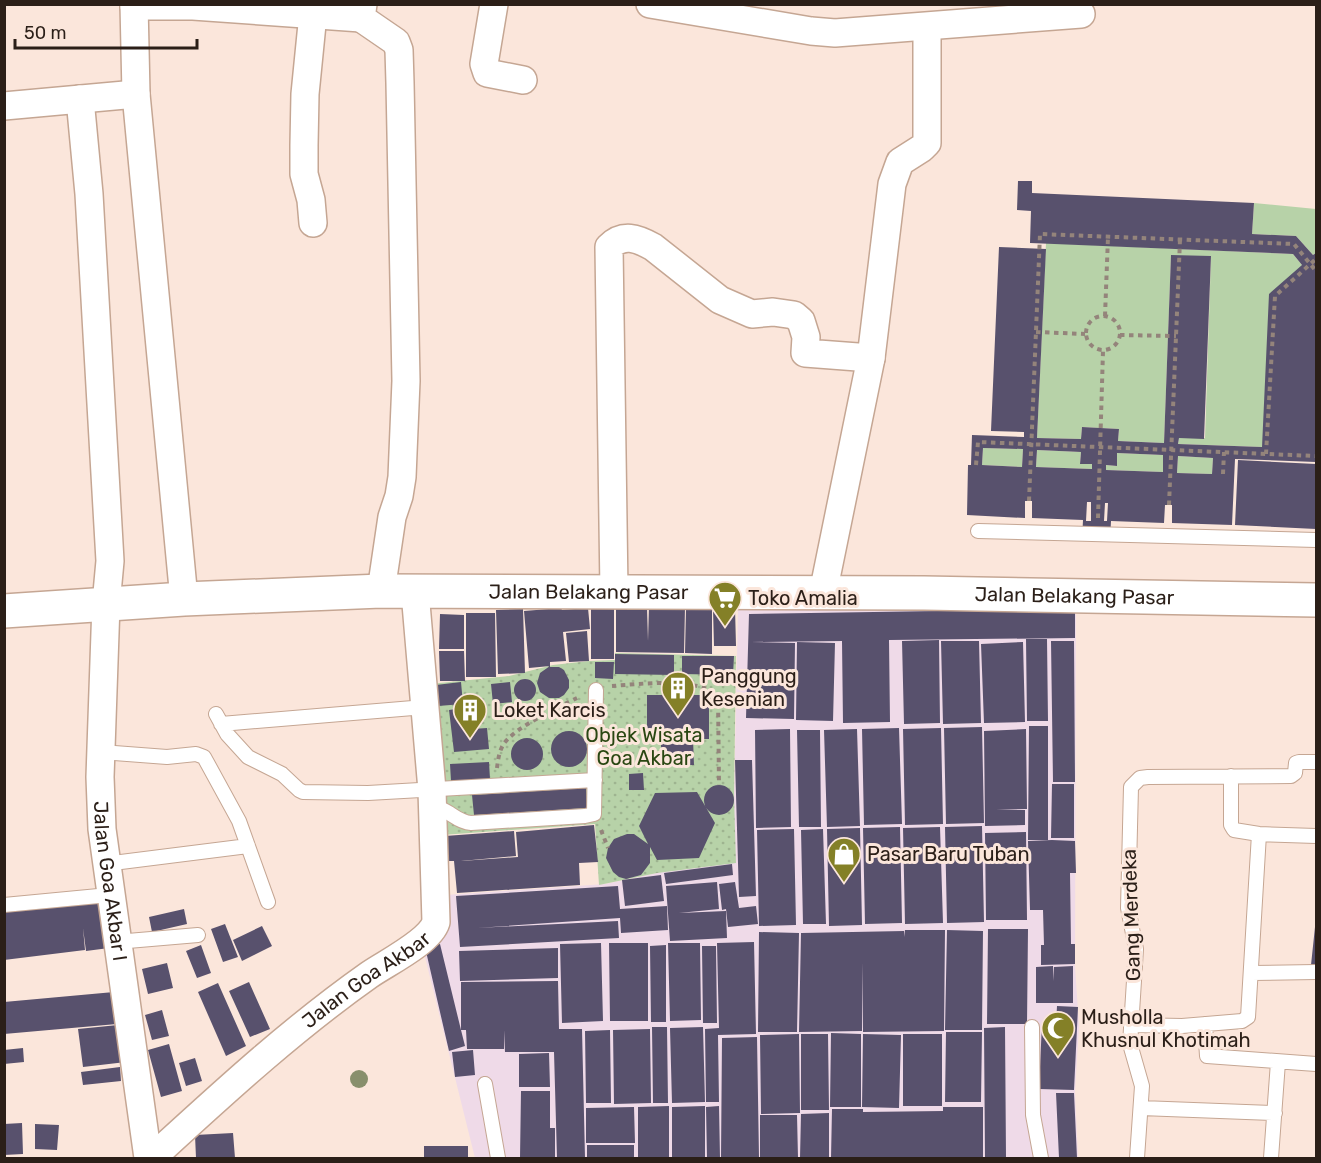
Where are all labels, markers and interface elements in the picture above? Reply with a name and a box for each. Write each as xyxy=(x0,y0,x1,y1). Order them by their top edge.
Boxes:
scale bar xyxy=(15,12,196,50)
text: 50 m xyxy=(24,22,67,44)
street label: Jalan Belakang Pasar xyxy=(488,579,689,604)
supermarket icon: Toko Amalia xyxy=(707,580,743,627)
street label: Jalan Belakang Pasar xyxy=(974,582,1175,609)
place label: Toko Amalia xyxy=(748,586,858,610)
place label: Panggung Kesenian xyxy=(701,664,797,711)
building icon: Panggung Kesenian xyxy=(660,670,696,717)
building icon: Loket Karcis xyxy=(452,692,488,739)
place label: Loket Karcis xyxy=(493,698,606,722)
park label: Objek Wisata Goa Akbar xyxy=(585,723,703,770)
street label: Jalan Goa Akbar I xyxy=(89,801,132,963)
shop icon: Pasar Baru Tuban xyxy=(826,836,862,883)
place label: Pasar Baru Tuban xyxy=(867,842,1030,866)
street label: Gang Merdeka xyxy=(1117,848,1145,982)
street label: Jalan Goa Akbar xyxy=(297,926,436,1033)
place label: Musholla Khusnul Khotimah xyxy=(1081,1005,1251,1052)
mosque icon: Musholla Khusnul Khotimah xyxy=(1040,1010,1076,1057)

